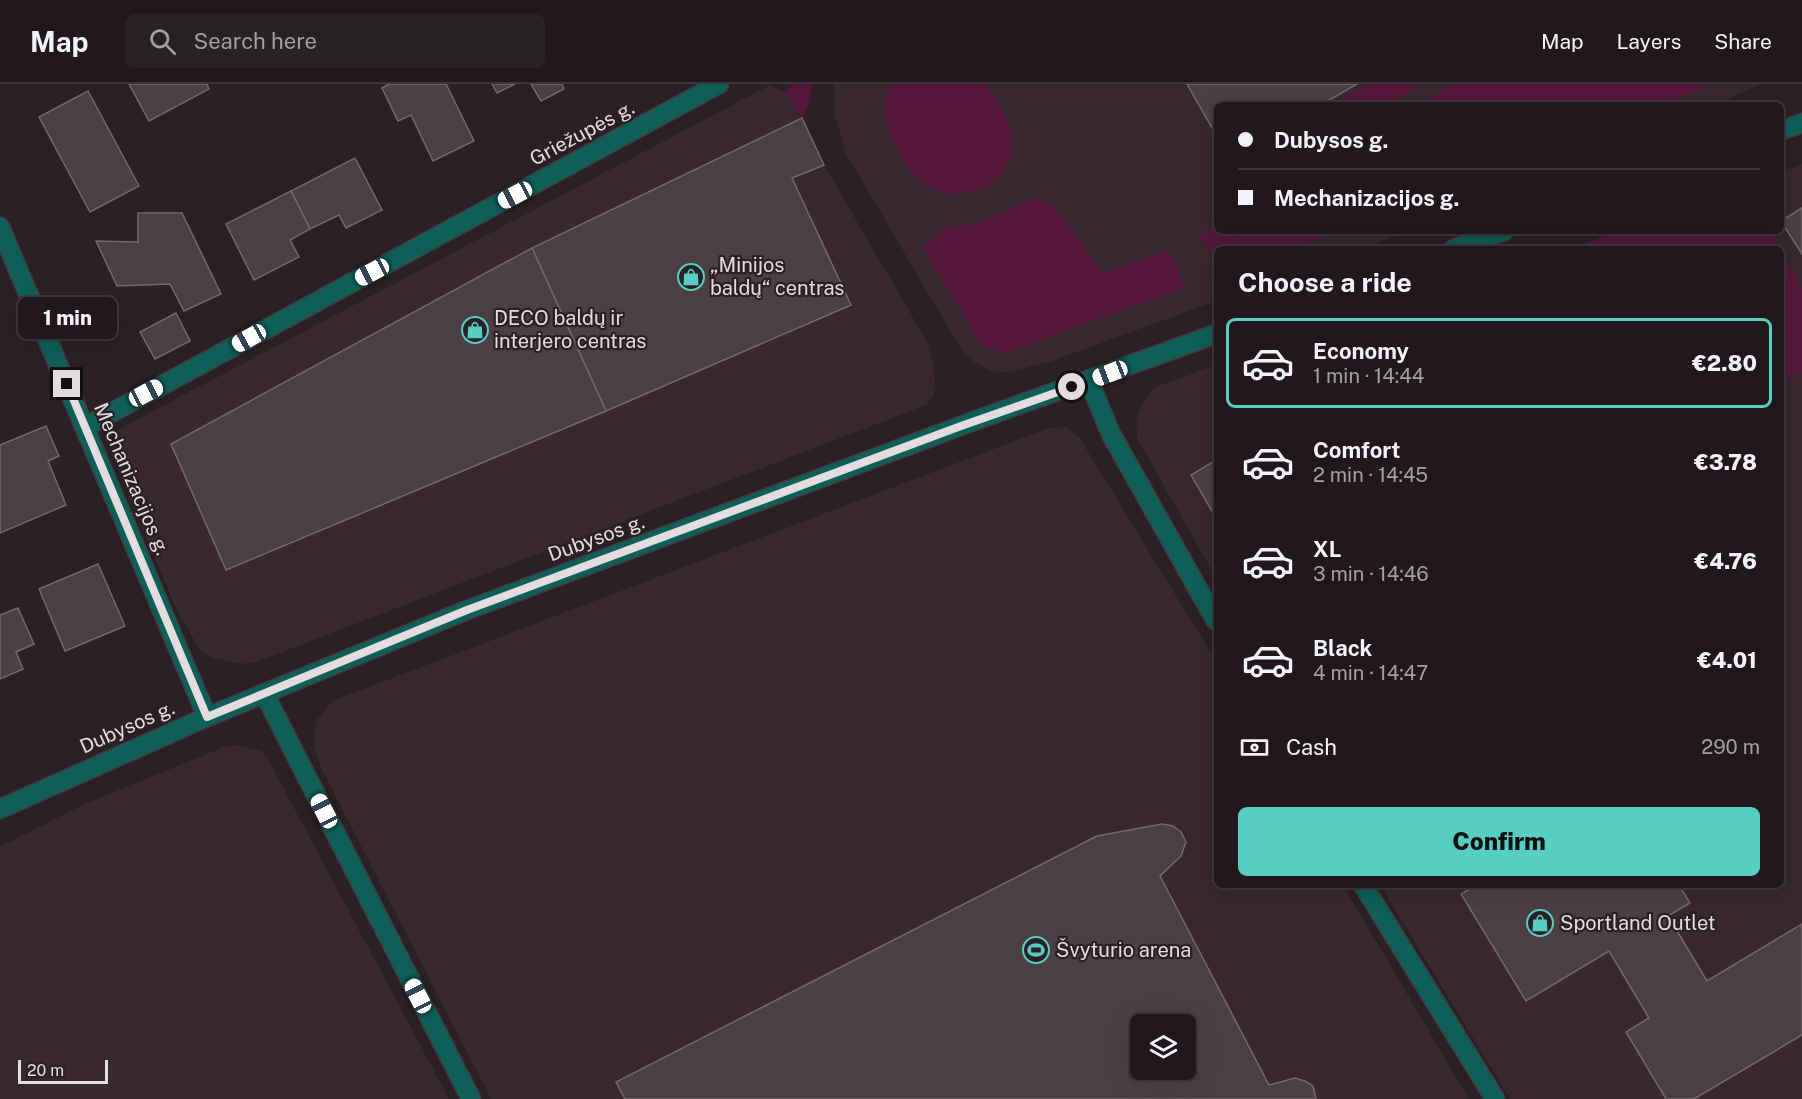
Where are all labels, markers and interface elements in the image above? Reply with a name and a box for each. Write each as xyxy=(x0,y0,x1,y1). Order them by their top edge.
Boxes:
search box xyxy=(125,14,545,68)
text: Map xyxy=(30,25,89,58)
icon: search xyxy=(146,25,179,58)
text: Search here xyxy=(194,28,317,54)
text: Map xyxy=(1541,29,1584,54)
text: Layers xyxy=(1617,29,1681,54)
text: Share xyxy=(1714,29,1772,54)
street label: Griežupės g. xyxy=(526,95,638,171)
text: Dubysos g. xyxy=(1274,127,1389,153)
car xyxy=(495,179,535,211)
text: Mechanizacijos g. xyxy=(1274,185,1459,211)
place label: „Minijos baldų“ centras xyxy=(710,253,845,300)
car xyxy=(352,256,392,288)
shop icon: „Minijos baldų“ centras xyxy=(676,262,706,292)
text: Choose a ride xyxy=(1238,266,1412,298)
callout: 1 min xyxy=(17,297,116,339)
text: 1 min xyxy=(43,306,92,330)
place label: DECO baldų ir interjero centras xyxy=(494,306,646,353)
shop icon: DECO baldų ir interjero centras xyxy=(460,315,490,345)
car xyxy=(229,321,269,355)
icon: car xyxy=(1241,336,1295,390)
text: Economy xyxy=(1313,338,1409,364)
text: €2.80 xyxy=(1692,350,1757,376)
car xyxy=(1090,358,1130,388)
text: 1 min · 14:44 xyxy=(1313,364,1424,388)
route end xyxy=(53,370,80,397)
route start xyxy=(1058,373,1085,400)
car xyxy=(126,377,166,409)
street label: Mechanizacijos g. xyxy=(89,399,175,559)
icon: car xyxy=(1241,435,1295,489)
text: Comfort xyxy=(1313,437,1400,463)
text: €3.78 xyxy=(1694,449,1757,475)
text: 2 min · 14:45 xyxy=(1313,463,1428,487)
street label: Dubysos g. xyxy=(544,509,648,567)
icon: car xyxy=(1241,534,1295,588)
text: XL xyxy=(1313,536,1341,562)
text: €4.76 xyxy=(1694,548,1757,574)
text: 3 min · 14:46 xyxy=(1313,562,1429,586)
icon: car xyxy=(1241,633,1295,687)
text: Black xyxy=(1313,635,1372,661)
text: €4.01 xyxy=(1697,647,1757,673)
text: 4 min · 14:47 xyxy=(1313,661,1428,685)
street label: Dubysos g. xyxy=(76,695,178,759)
icon: cash xyxy=(1238,731,1271,764)
text: Cash xyxy=(1286,734,1337,760)
text: 290 m xyxy=(1701,735,1760,759)
car xyxy=(308,791,340,831)
button: Confirm xyxy=(1238,807,1760,876)
shop icon: Sportland Outlet xyxy=(1525,908,1555,938)
place label: Sportland Outlet xyxy=(1560,911,1716,935)
sports icon: Švyturio arena xyxy=(1021,935,1051,965)
place label: Švyturio arena xyxy=(1056,938,1191,962)
car xyxy=(402,976,434,1016)
map controls xyxy=(1130,1014,1196,1080)
button: layers xyxy=(1130,1014,1196,1080)
scale bar xyxy=(18,1057,108,1084)
text: 20 m xyxy=(27,1061,64,1080)

